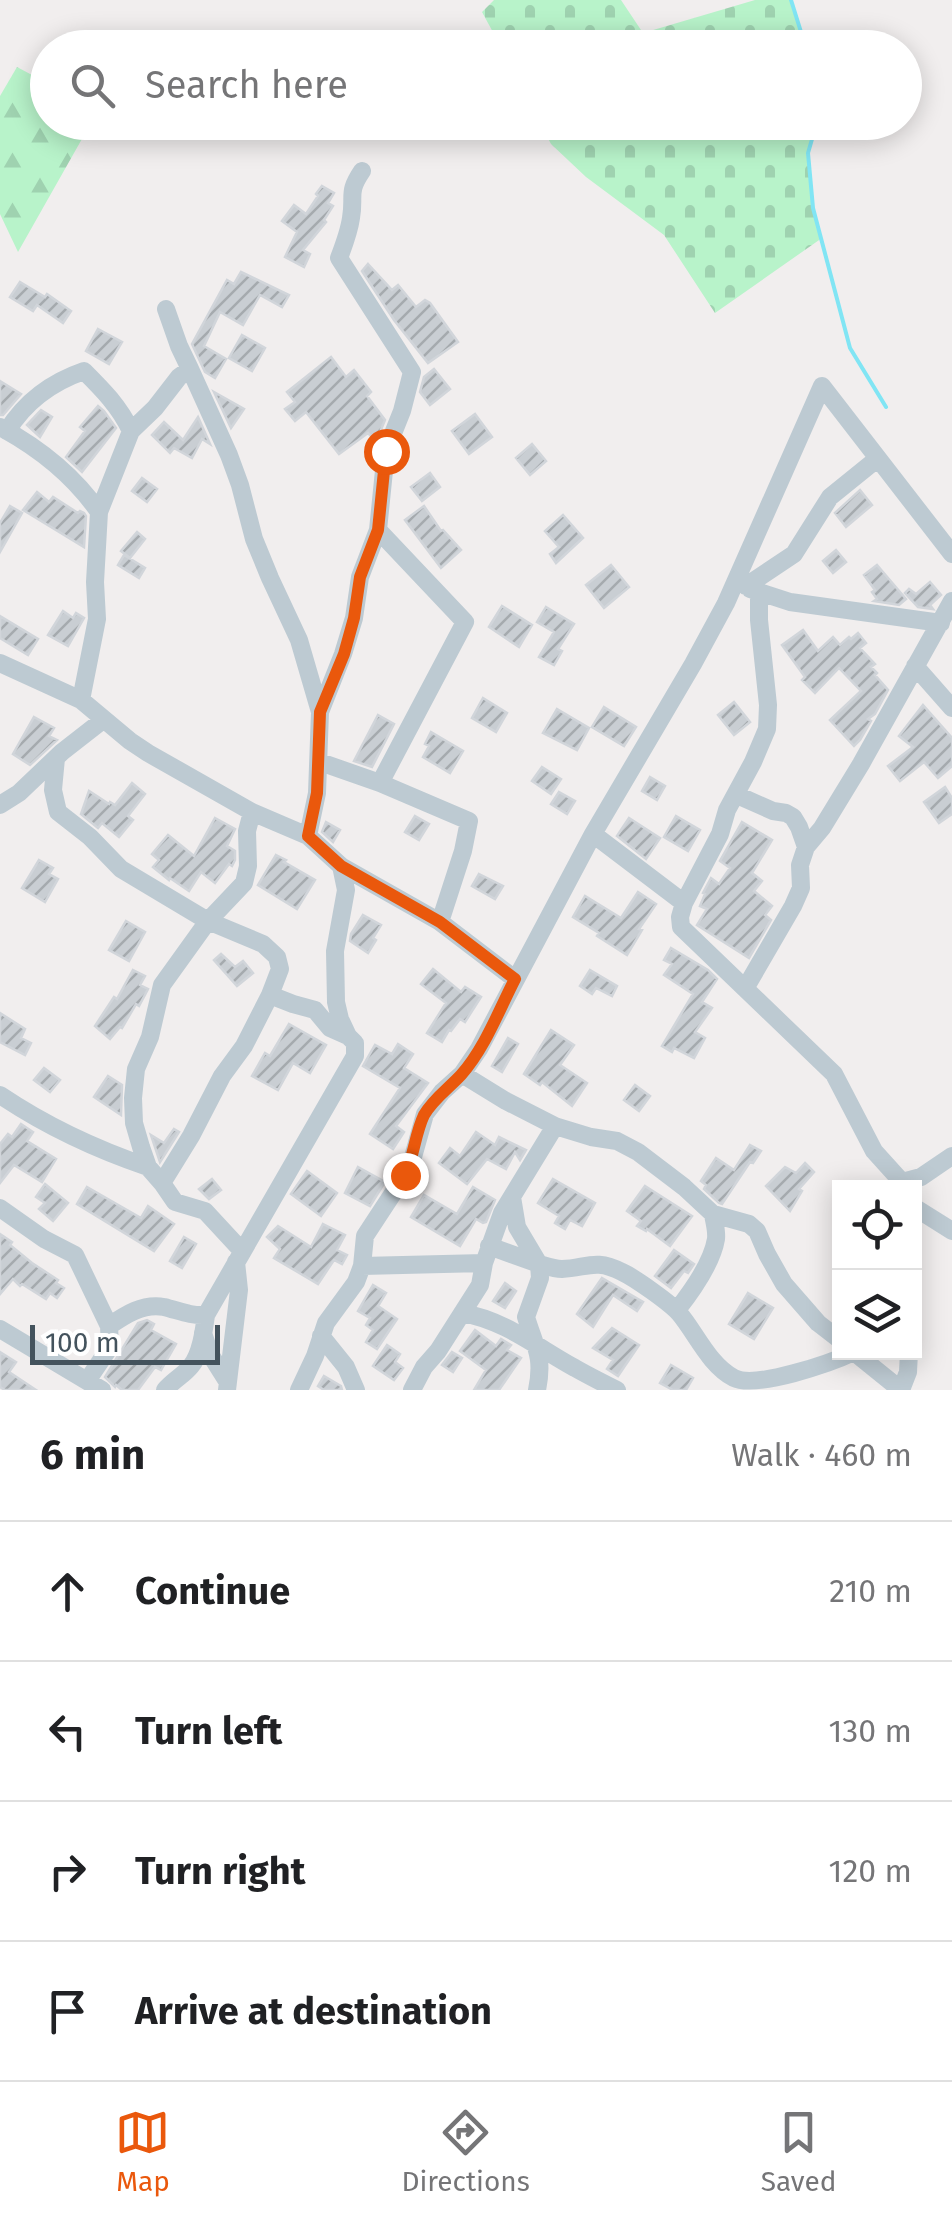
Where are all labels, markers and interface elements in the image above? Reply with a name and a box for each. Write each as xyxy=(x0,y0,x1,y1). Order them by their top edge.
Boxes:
search box xyxy=(30,30,922,140)
icon: search xyxy=(65,58,120,113)
text: Search here xyxy=(145,62,348,108)
route start xyxy=(364,429,410,475)
route end xyxy=(383,1153,429,1199)
map controls xyxy=(832,1180,922,1360)
button: locate xyxy=(832,1180,922,1270)
button: layers xyxy=(832,1270,922,1360)
scale bar xyxy=(30,1320,220,1364)
text: 100 m xyxy=(45,1326,120,1359)
text: 6 min xyxy=(40,1430,145,1480)
text: Walk · 460 m xyxy=(731,1436,912,1474)
icon: ahead xyxy=(40,1564,95,1619)
text: Continue xyxy=(135,1568,290,1614)
text: 210 m xyxy=(829,1572,912,1610)
icon: left xyxy=(40,1704,95,1759)
text: Turn left xyxy=(135,1708,282,1754)
text: 130 m xyxy=(828,1712,912,1750)
icon: right xyxy=(40,1844,95,1899)
text: Turn right xyxy=(135,1848,305,1894)
text: 120 m xyxy=(829,1852,912,1890)
icon: arrive xyxy=(40,1984,95,2039)
text: Arrive at destination xyxy=(135,1988,492,2034)
tab: Map xyxy=(115,2105,170,2198)
tab: Directions xyxy=(401,2105,530,2198)
tab: Saved xyxy=(761,2105,837,2198)

